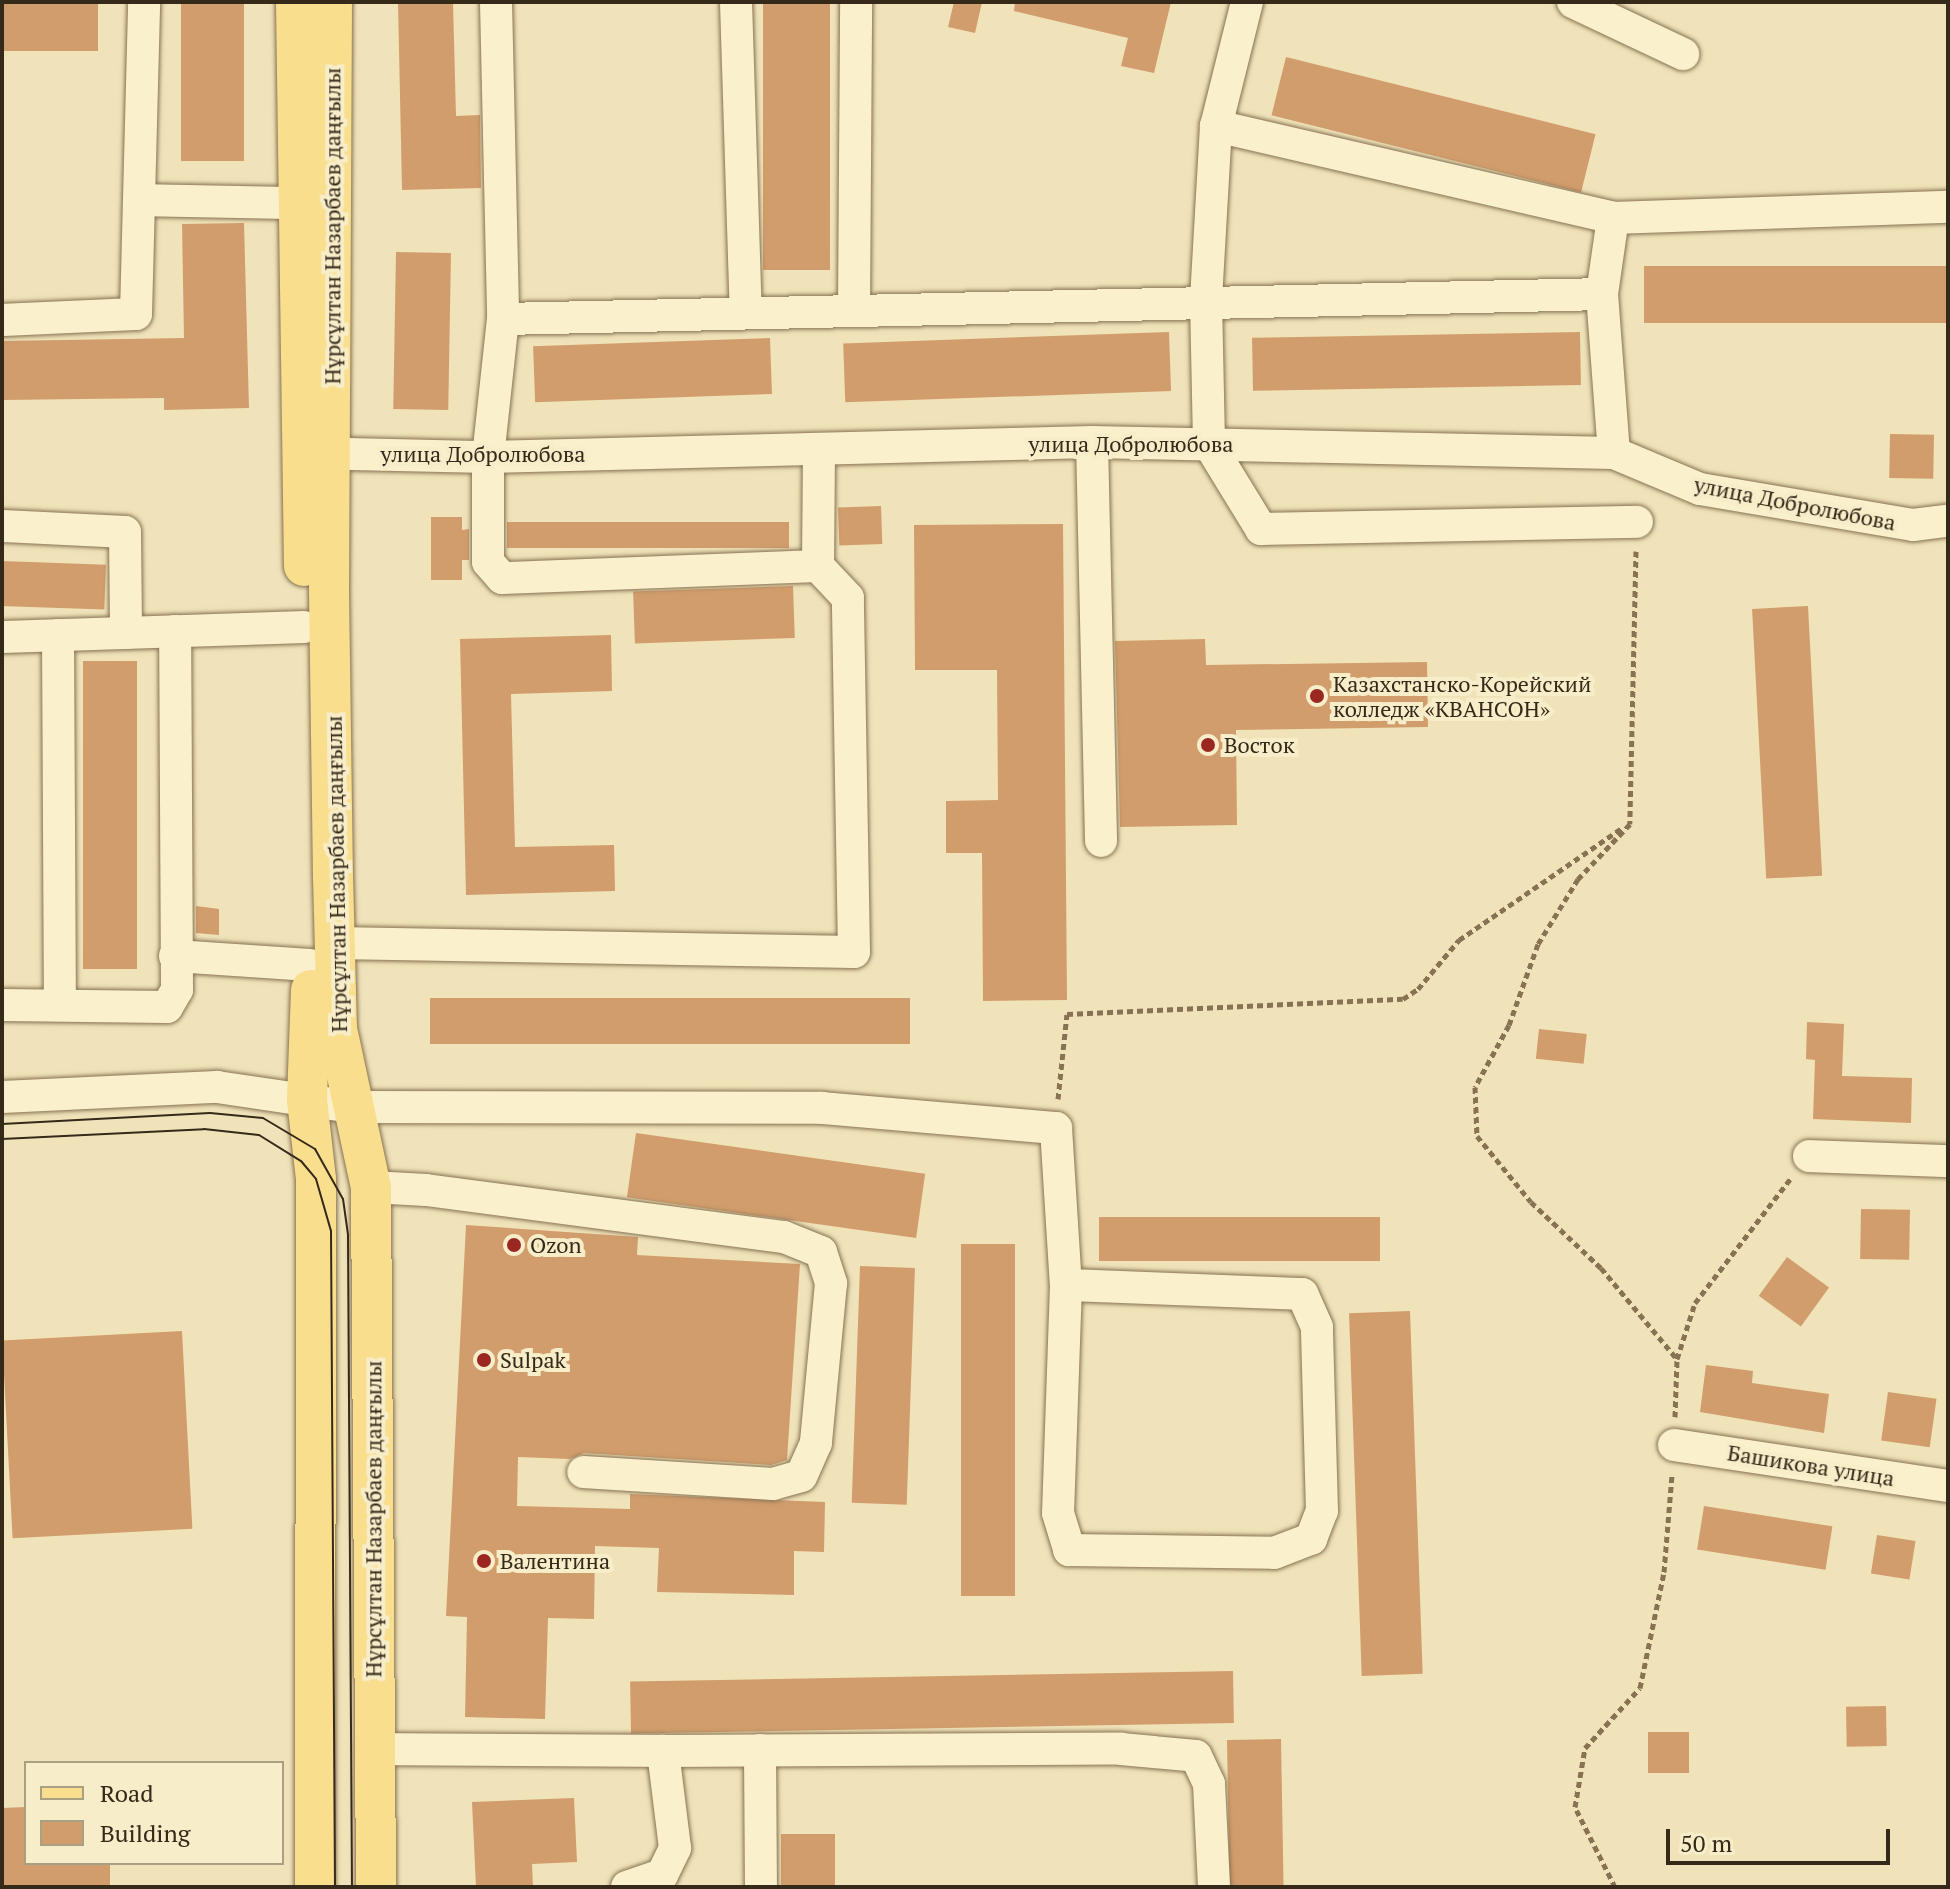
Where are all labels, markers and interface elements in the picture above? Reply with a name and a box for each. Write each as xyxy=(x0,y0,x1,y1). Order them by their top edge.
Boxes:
street label: Нұрсұлтан Назарбаев даңғылы xyxy=(319,67,345,385)
street label: улица Добролюбова xyxy=(1029,431,1233,457)
street label: улица Добролюбова xyxy=(381,441,585,467)
street label: улица Добролюбова xyxy=(1692,470,1898,536)
place label: Казахстанско-Корейский колледж «КВАНСОН» xyxy=(1333,670,1591,722)
marker: Казахстанско-Корейский колледж «КВАНСОН» xyxy=(1308,687,1326,705)
street label: Нұрсұлтан Назарбаев даңғылы xyxy=(320,715,352,1033)
place label: Восток xyxy=(1224,732,1295,758)
marker: Восток xyxy=(1199,736,1217,754)
place label: Ozon xyxy=(530,1232,582,1258)
marker: Ozon xyxy=(505,1236,523,1254)
place label: Sulpak xyxy=(500,1347,566,1373)
marker: Sulpak xyxy=(475,1351,493,1369)
street label: Нұрсұлтан Назарбаев даңғылы xyxy=(360,1360,386,1678)
street label: Башикова улица xyxy=(1726,1439,1896,1491)
place label: Валентина xyxy=(500,1548,610,1574)
marker: Валентина xyxy=(475,1552,493,1570)
legend xyxy=(24,1761,284,1865)
text: Road xyxy=(100,1777,154,1809)
scale bar xyxy=(1670,1813,1894,1863)
text: Building xyxy=(100,1817,190,1849)
text: 50 m xyxy=(1680,1827,1732,1859)

